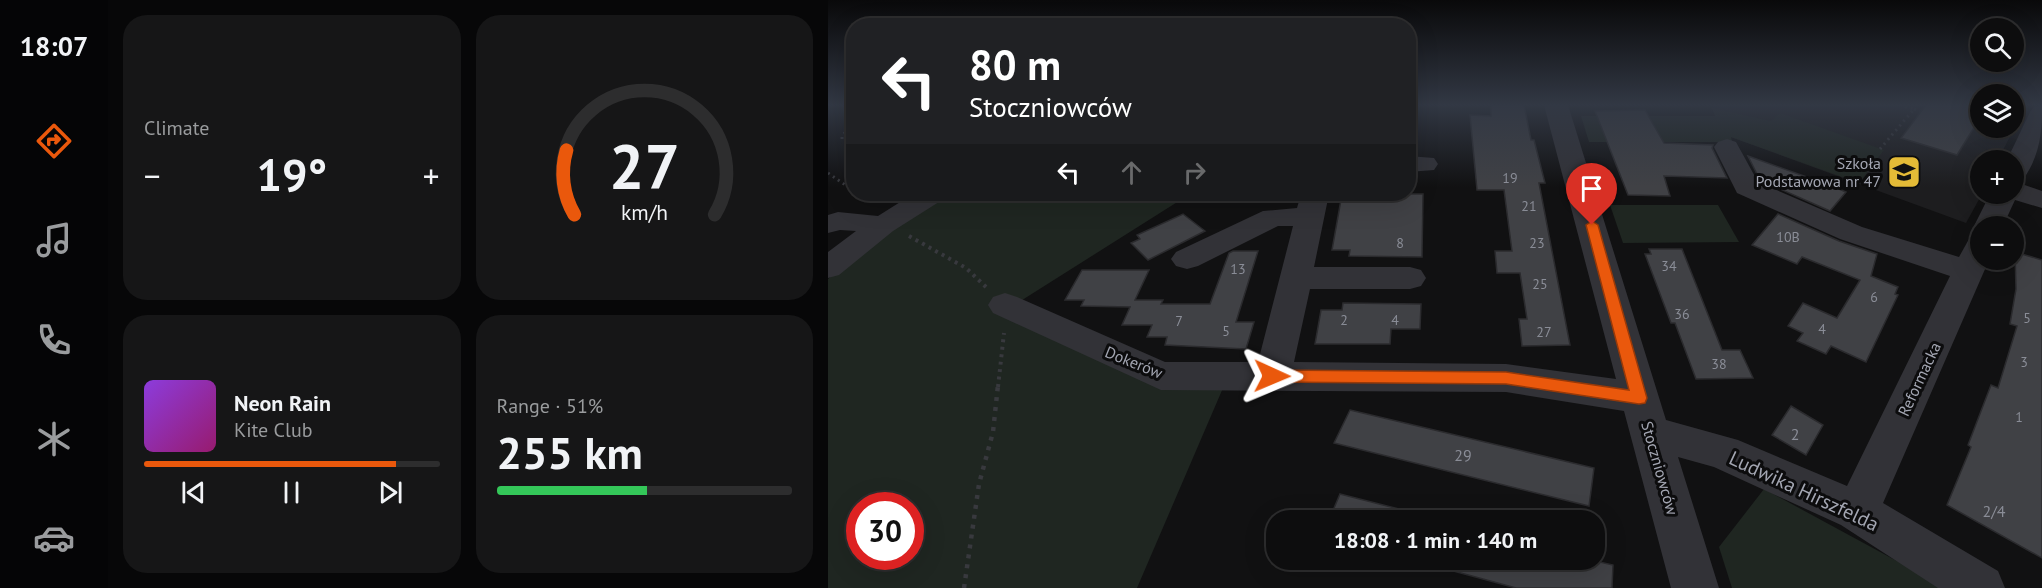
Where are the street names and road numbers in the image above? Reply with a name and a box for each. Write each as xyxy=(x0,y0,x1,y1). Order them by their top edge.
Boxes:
street label: Reformacka xyxy=(1893,339,1945,419)
street label: Dokerów xyxy=(1102,341,1166,383)
street label: Stoczniowców xyxy=(1637,419,1683,517)
street label: Ludwika Hirszfelda xyxy=(1725,445,1883,537)

